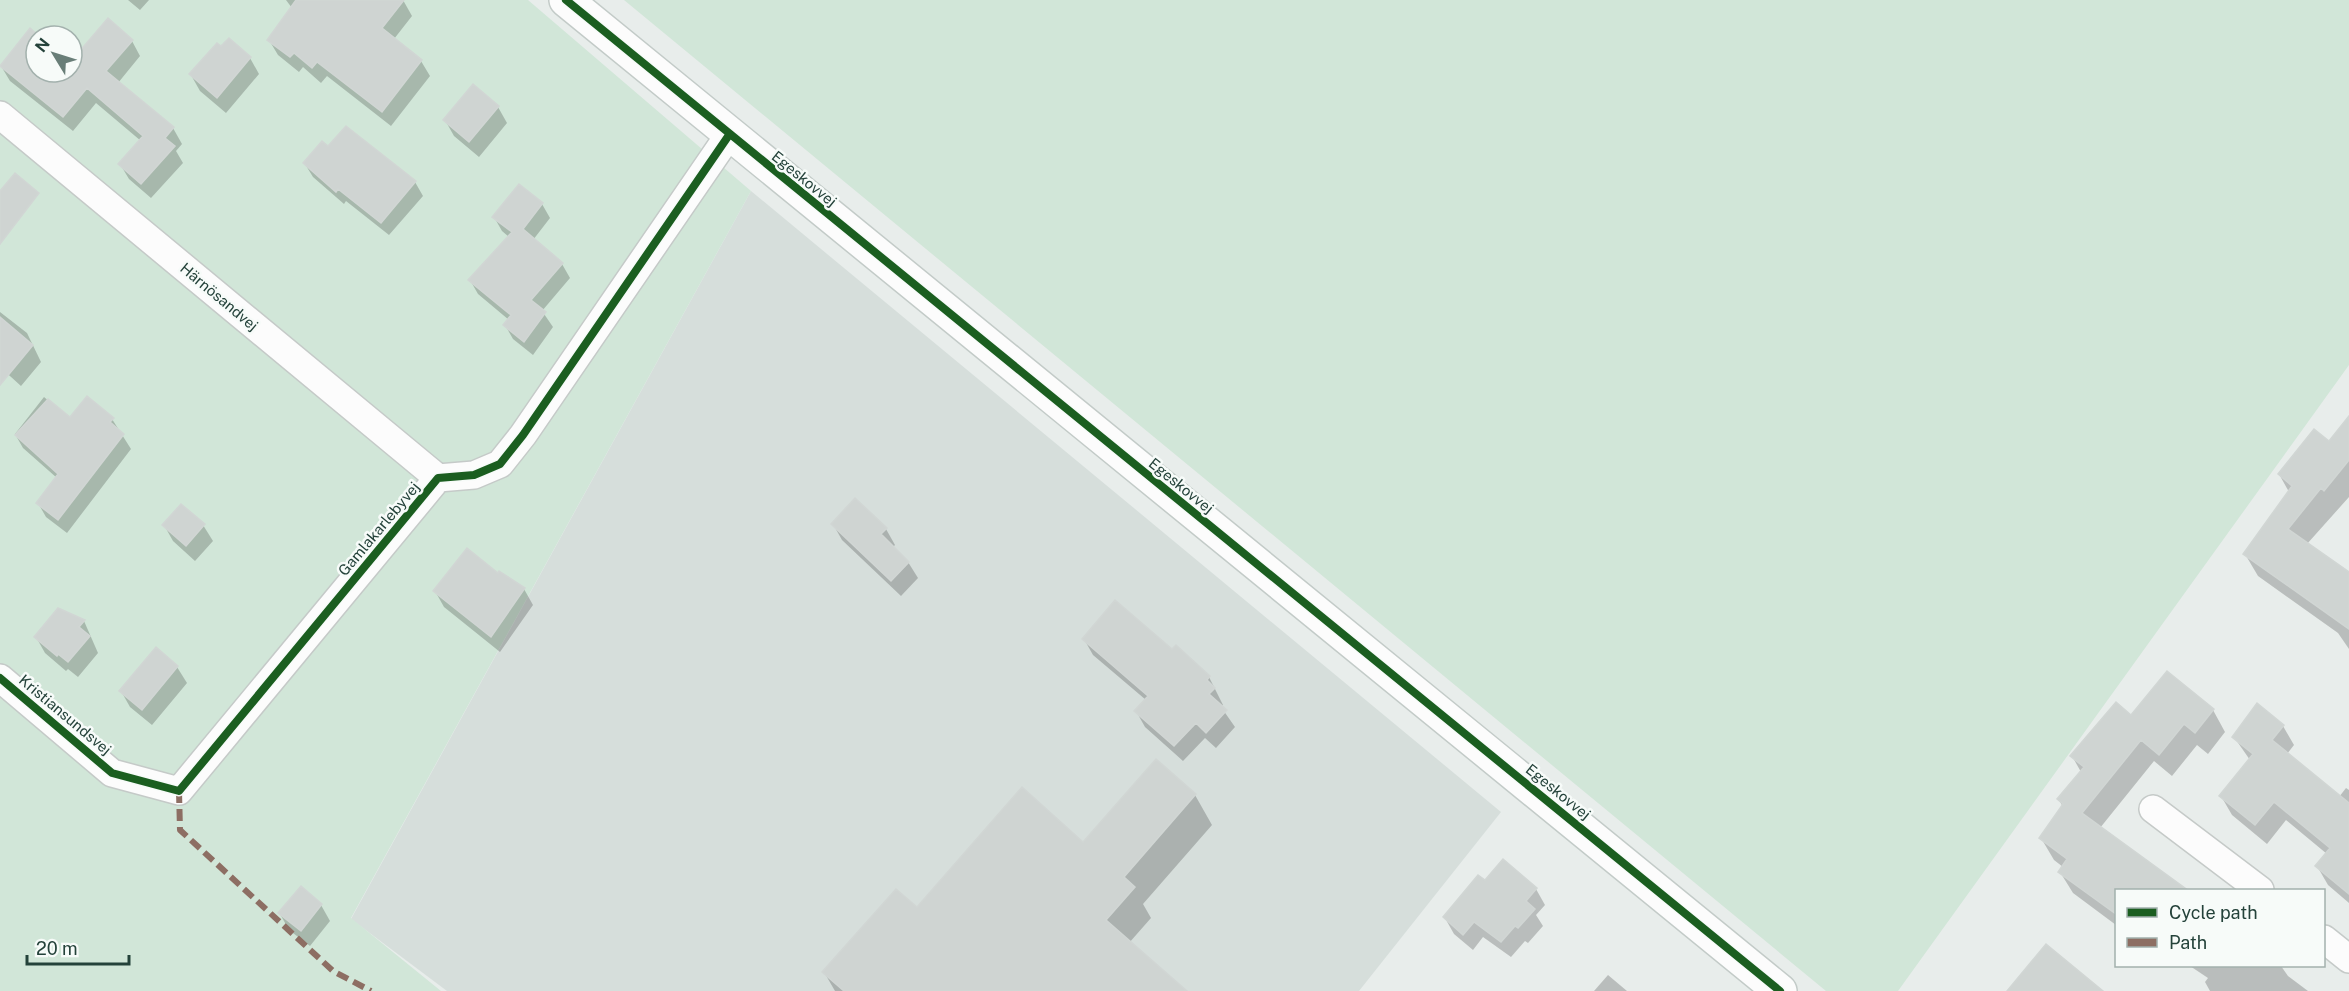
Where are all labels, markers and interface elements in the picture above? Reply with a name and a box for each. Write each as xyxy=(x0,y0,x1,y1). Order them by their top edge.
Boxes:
north arrow xyxy=(24,24,84,84)
text: N xyxy=(31,34,54,56)
street label: Egeskovvej xyxy=(769,147,840,210)
street label: Härnösandvej xyxy=(177,259,262,334)
street label: Egeskovvej xyxy=(1146,454,1217,517)
street label: Gamlakarlebyvej xyxy=(335,478,423,579)
street label: Kristiansundsvej xyxy=(16,671,115,758)
street label: Egeskovvej xyxy=(1523,760,1594,823)
legend xyxy=(2115,889,2325,967)
text: Cycle path xyxy=(2169,902,2258,923)
scale bar xyxy=(27,928,129,966)
text: Path xyxy=(2169,932,2207,953)
text: 20 m xyxy=(36,938,78,959)

